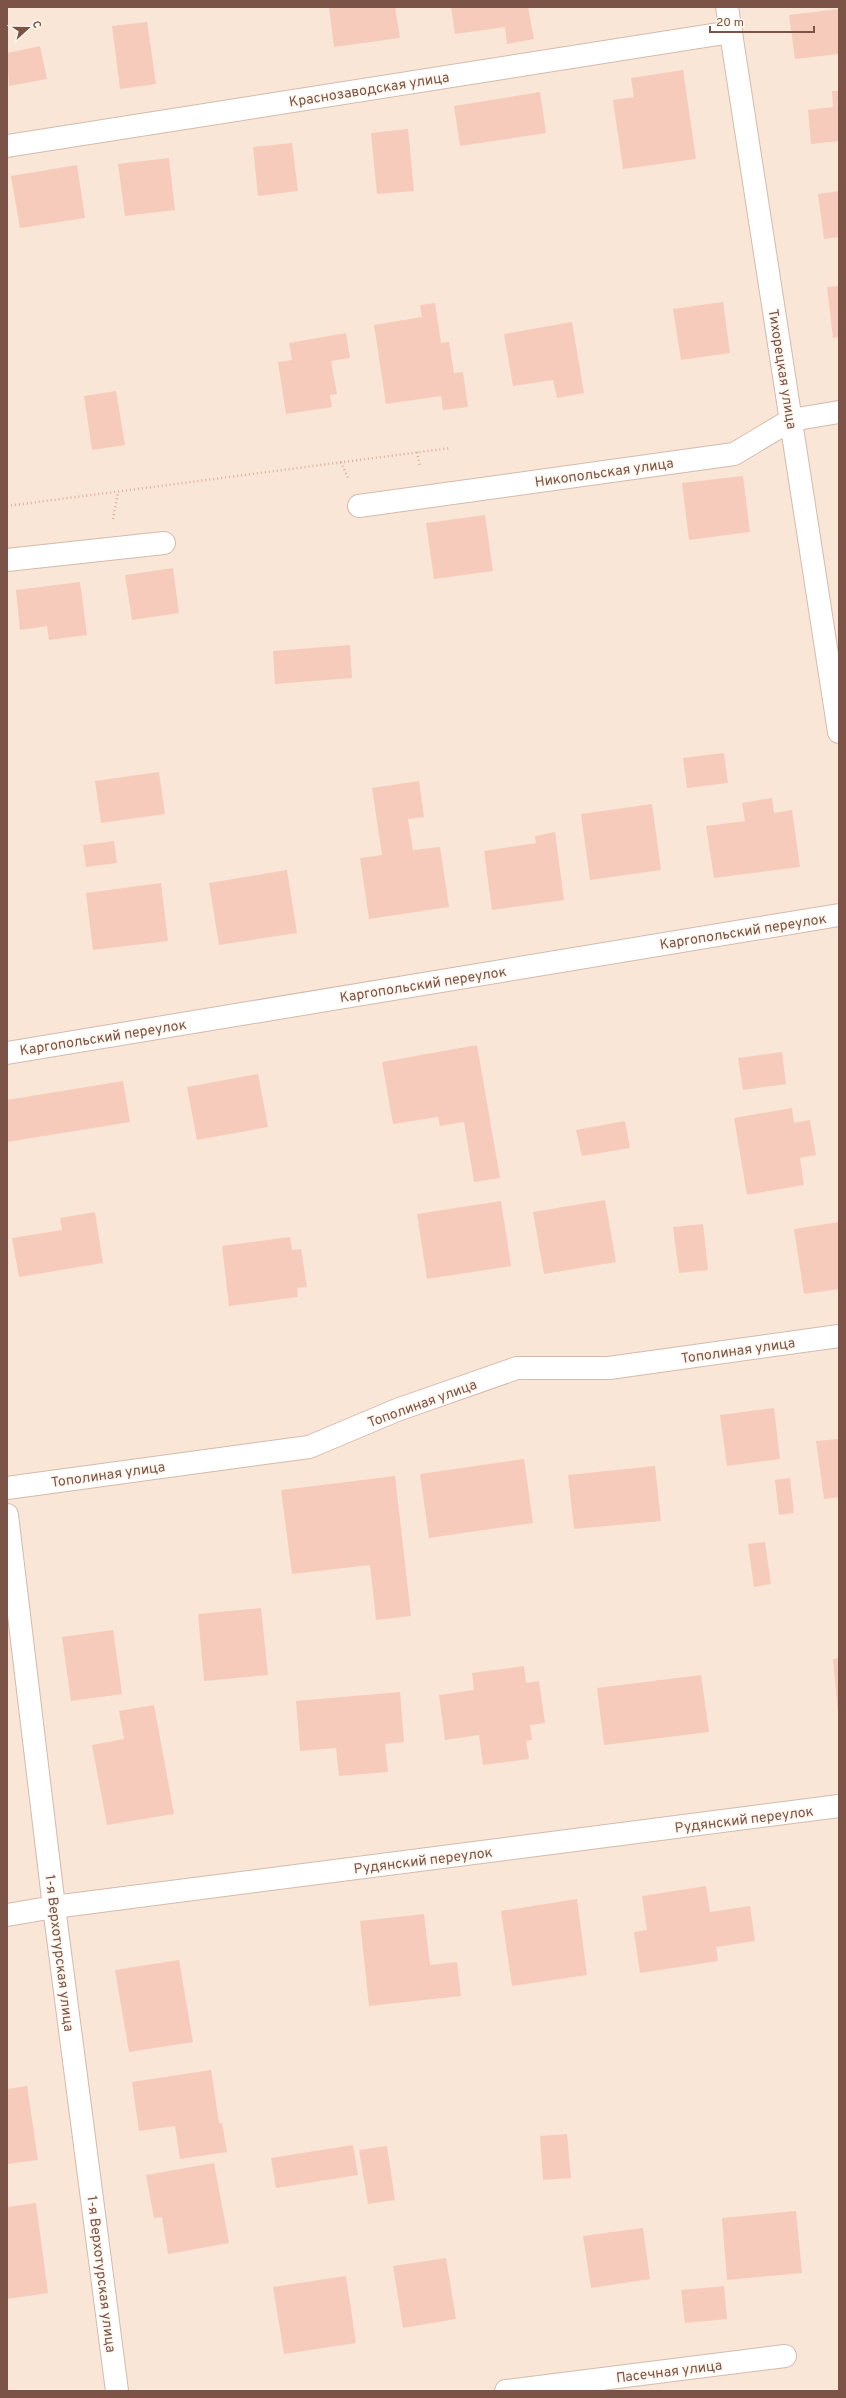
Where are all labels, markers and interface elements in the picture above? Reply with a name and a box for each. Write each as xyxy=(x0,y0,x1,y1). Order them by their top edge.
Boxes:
north arrow xyxy=(8,8,48,48)
scale bar xyxy=(710,8,814,34)
text: 20 m xyxy=(716,15,744,31)
text: С xyxy=(29,19,44,31)
street label: Краснозаводская улица xyxy=(288,69,451,112)
street label: Тихорецкая улица xyxy=(764,308,799,430)
street label: Никопольская улица xyxy=(534,455,675,492)
street label: Каргопольский переулок xyxy=(659,911,828,954)
street label: Каргопольский переулок xyxy=(339,964,508,1007)
street label: Каргопольский переулок xyxy=(19,1017,188,1060)
street label: Тополиная улица xyxy=(680,1335,796,1368)
street label: Тополиная улица xyxy=(366,1377,479,1432)
street label: Тополиная улица xyxy=(50,1459,166,1492)
street label: Рудянский переулок xyxy=(674,1804,815,1837)
street label: Рудянский переулок xyxy=(353,1845,494,1878)
street label: 1-я Верхотурская улица xyxy=(40,1874,77,2033)
street label: 1-я Верхотурская улица xyxy=(82,2195,119,2354)
street label: Пасечная улица xyxy=(615,2358,723,2387)

